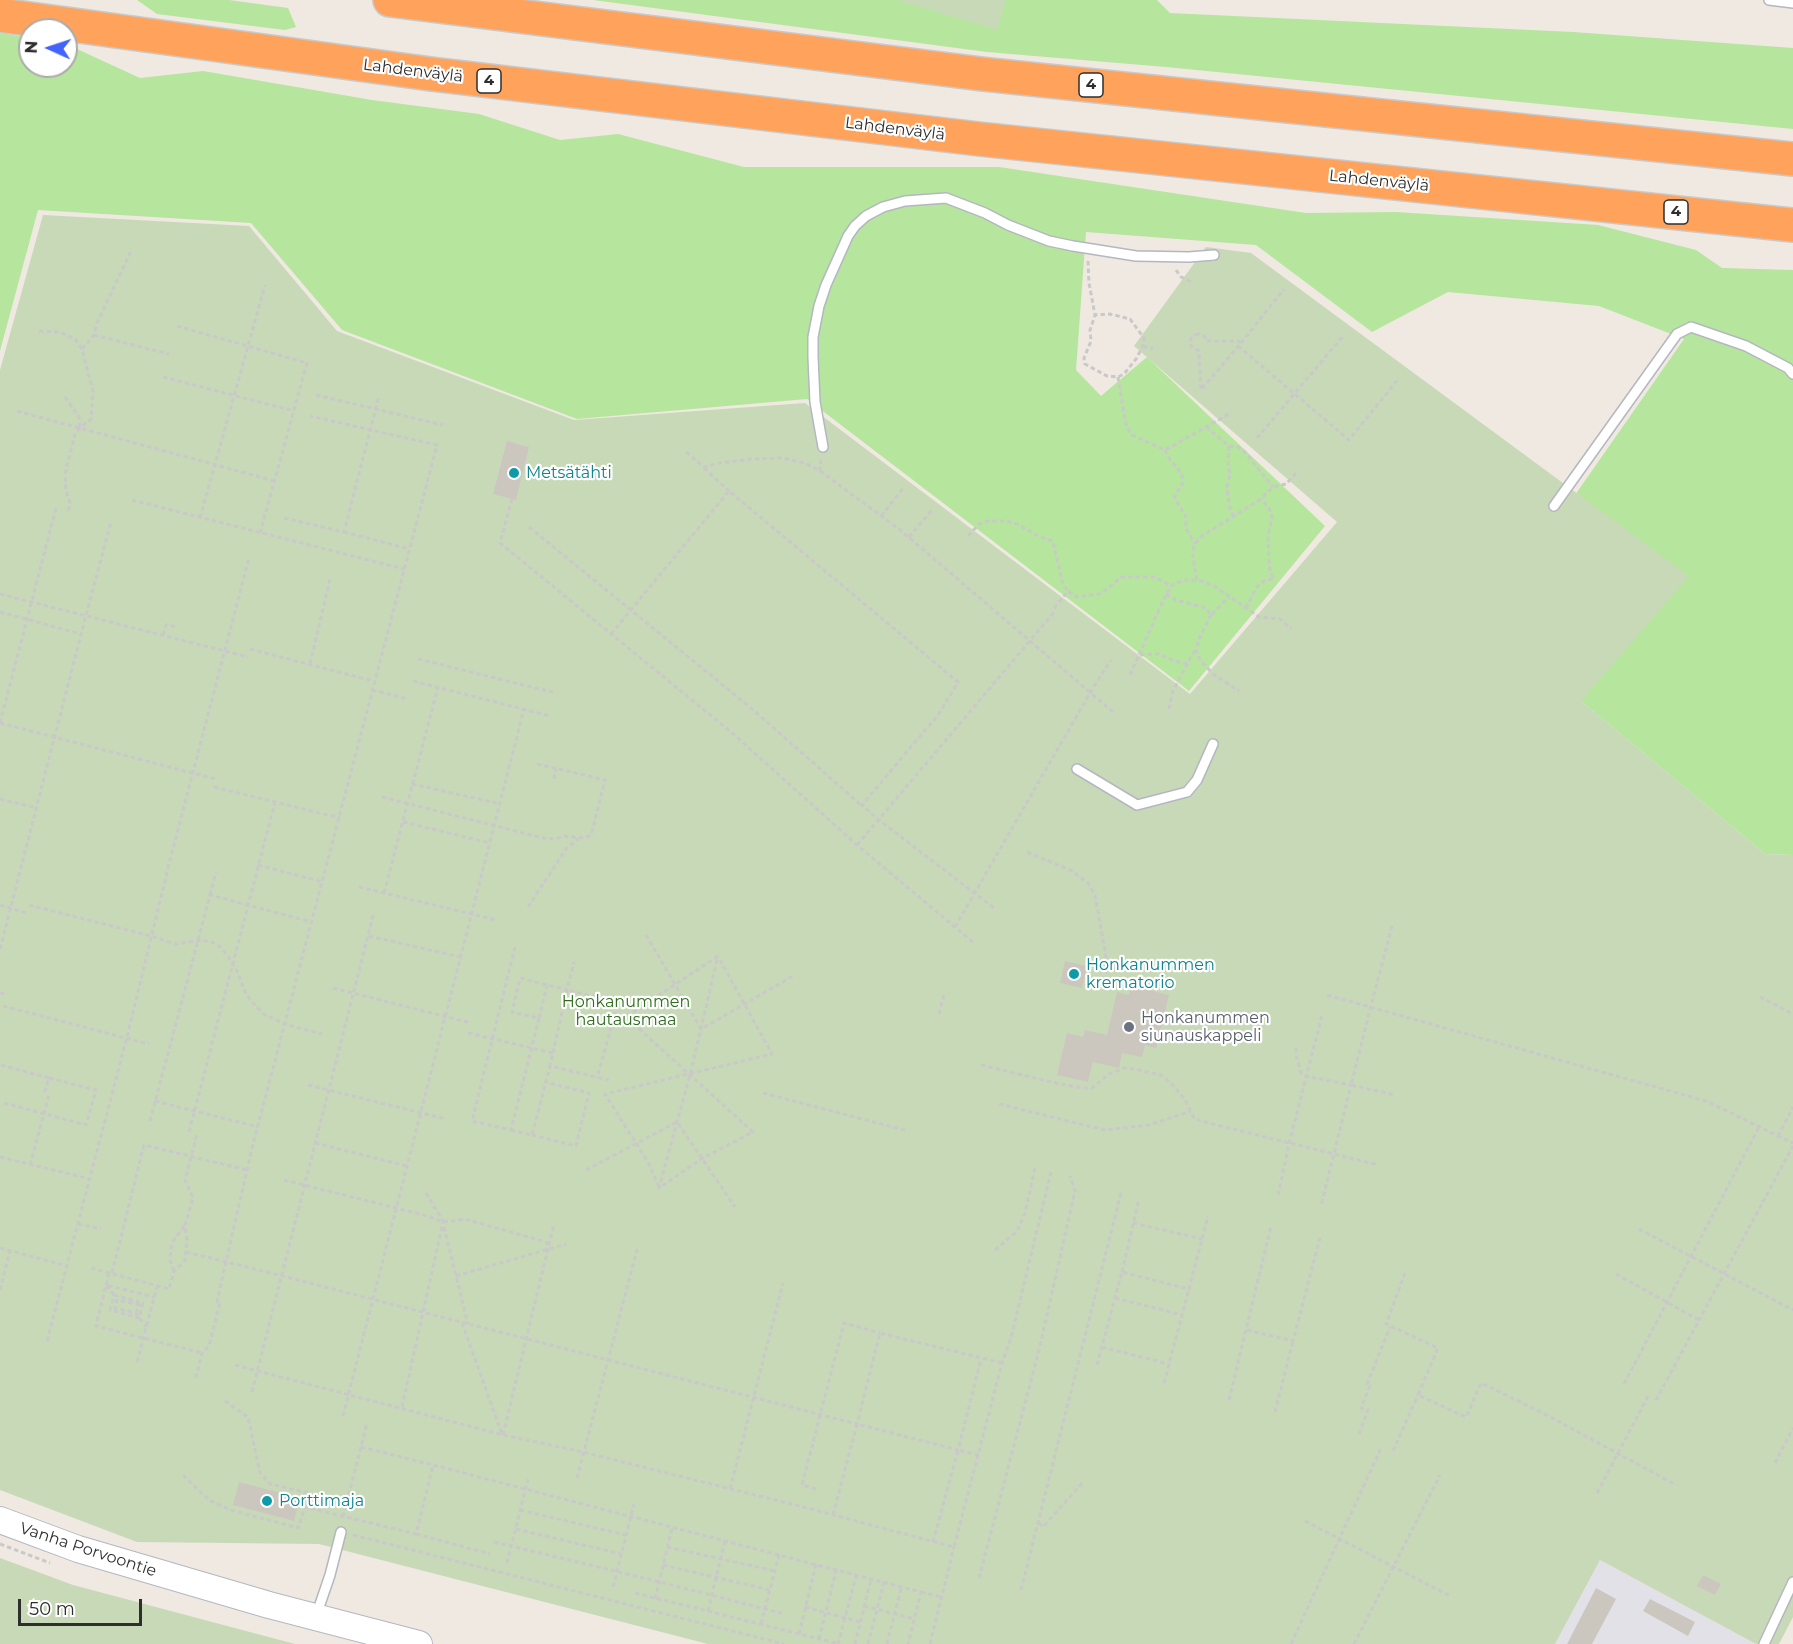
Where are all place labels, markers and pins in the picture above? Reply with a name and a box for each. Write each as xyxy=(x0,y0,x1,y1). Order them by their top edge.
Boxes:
place label: Metsätähti xyxy=(526,463,612,483)
marker: Metsätähti xyxy=(507,466,521,480)
place label: Honkanummen krematorio xyxy=(1086,955,1215,993)
marker: Honkanummen krematorio xyxy=(1067,967,1081,981)
place label: Honkanummen siunauskappeli xyxy=(1141,1008,1270,1046)
marker: Honkanummen siunauskappeli xyxy=(1122,1020,1136,1034)
place label: Porttimaja xyxy=(279,1491,364,1511)
marker: Porttimaja xyxy=(260,1494,274,1508)

